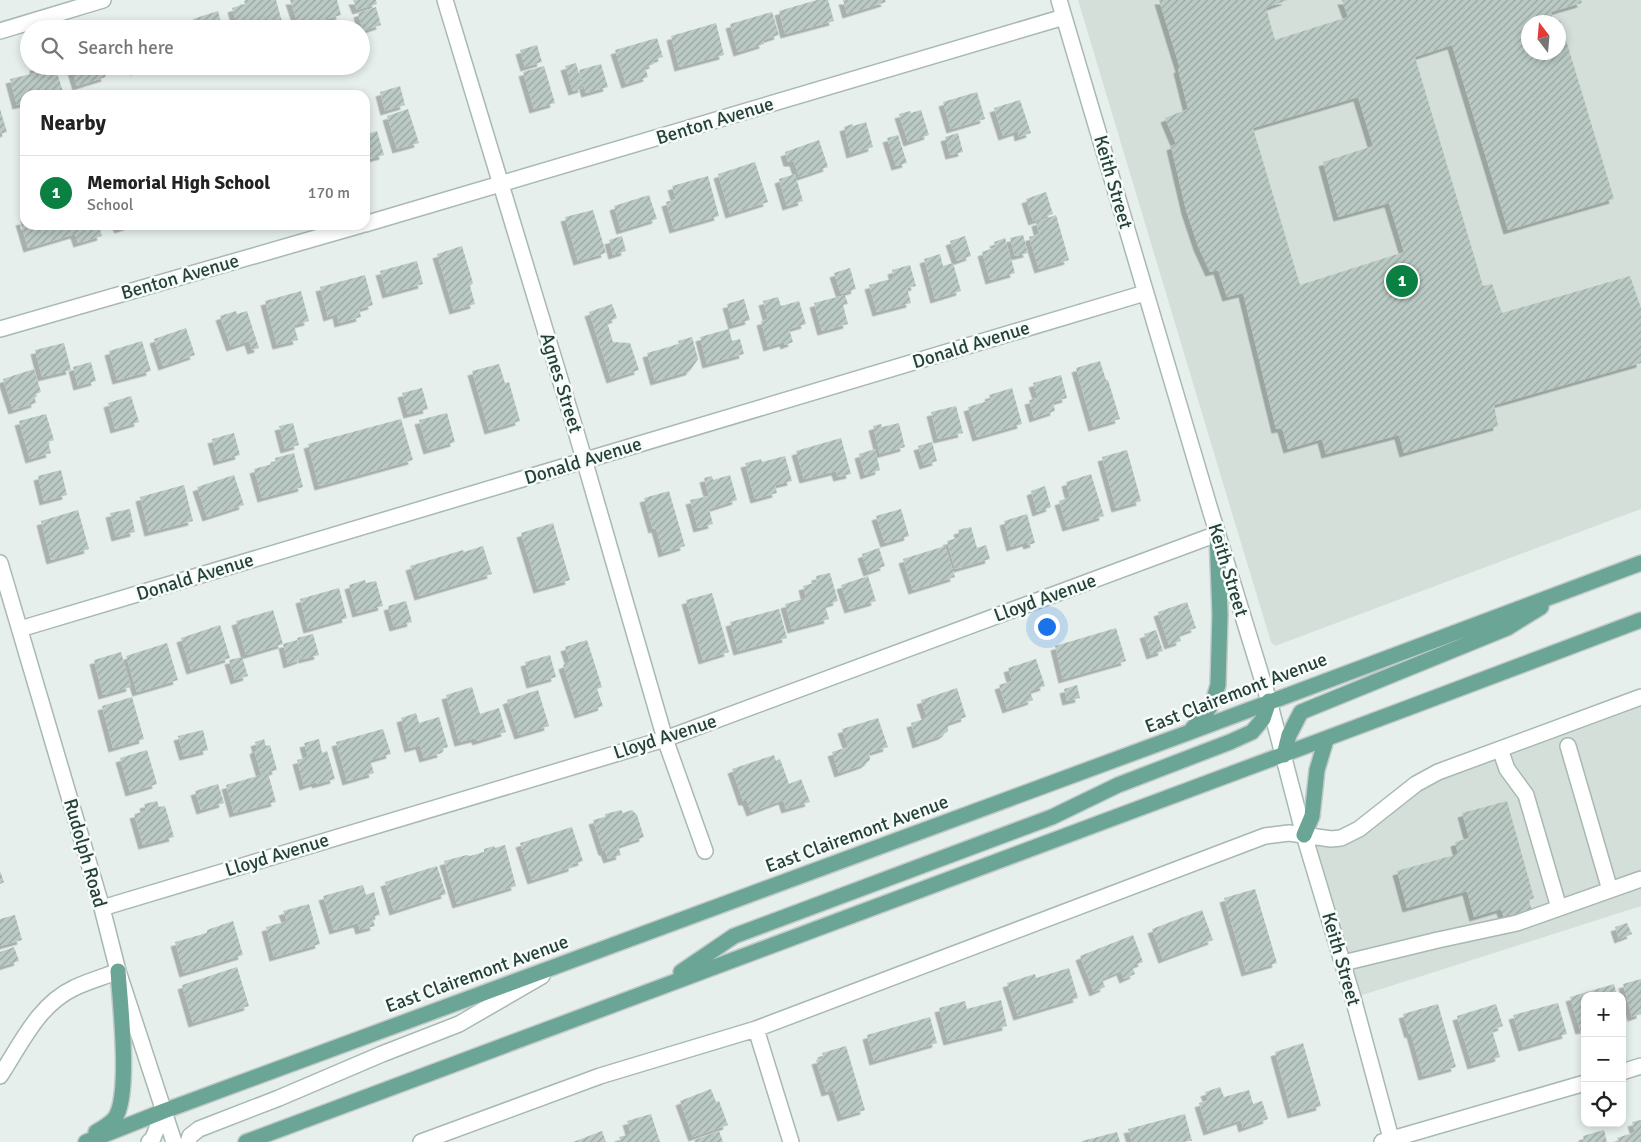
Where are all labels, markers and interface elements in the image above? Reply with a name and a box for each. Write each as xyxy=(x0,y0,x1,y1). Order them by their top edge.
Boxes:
north arrow xyxy=(1521,15,1566,60)
search box xyxy=(20,20,370,75)
icon: search xyxy=(38,34,66,62)
text: Search here xyxy=(78,36,174,60)
street label: Benton Avenue xyxy=(653,92,777,150)
text: Nearby xyxy=(40,110,106,136)
street label: Keith Street xyxy=(1088,132,1138,232)
text: Memorial High School xyxy=(87,171,270,195)
text: 1 xyxy=(52,183,60,203)
text: 170 m xyxy=(308,183,350,203)
text: School xyxy=(87,195,133,215)
street label: Benton Avenue xyxy=(118,249,242,305)
pin: 1 xyxy=(1386,262,1418,300)
street label: Donald Avenue xyxy=(909,316,1033,374)
street label: Agnes Street xyxy=(534,330,588,436)
street label: Donald Avenue xyxy=(521,432,645,490)
street label: Keith Street xyxy=(1202,520,1254,620)
street label: Donald Avenue xyxy=(133,548,257,606)
street label: Lloyd Avenue xyxy=(991,568,1099,628)
your location xyxy=(1034,614,1060,640)
street label: East Clairemont Avenue xyxy=(1142,647,1330,739)
street label: Lloyd Avenue xyxy=(610,709,720,765)
street label: East Clairemont Avenue xyxy=(762,790,952,878)
street label: Rudolph Road xyxy=(58,796,112,910)
street label: Lloyd Avenue xyxy=(222,828,332,882)
street label: Keith Street xyxy=(1316,909,1366,1009)
street label: East Clairemont Avenue xyxy=(382,930,572,1018)
map controls xyxy=(1581,992,1626,1127)
button: + xyxy=(1581,992,1626,1037)
button: − xyxy=(1581,1037,1626,1082)
button: locate xyxy=(1581,1082,1626,1127)

